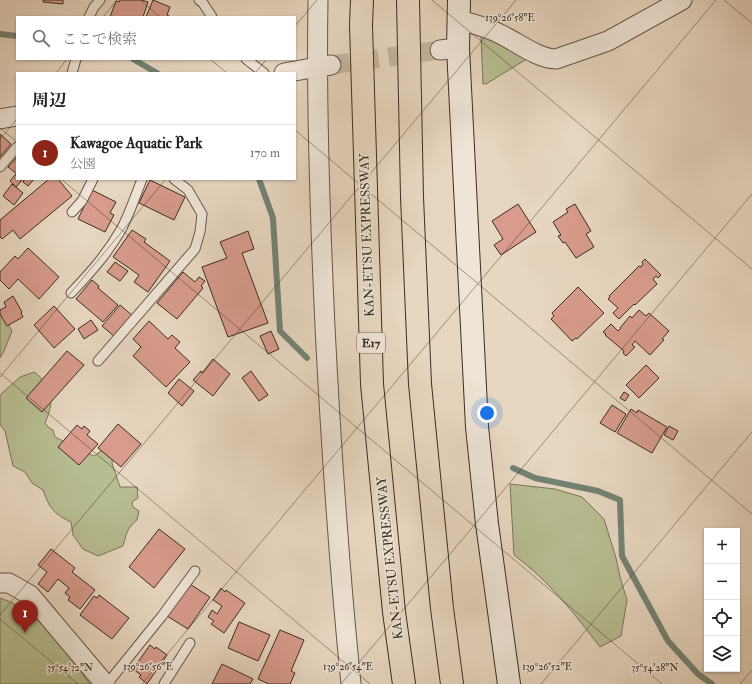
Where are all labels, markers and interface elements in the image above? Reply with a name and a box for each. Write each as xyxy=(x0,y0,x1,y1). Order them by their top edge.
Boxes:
text: 139°26'58"E xyxy=(485,12,535,24)
search box xyxy=(16,16,296,60)
icon: search xyxy=(30,27,52,49)
text: ここで検索 xyxy=(62,30,137,49)
text: 周辺 xyxy=(32,90,66,111)
text: Kawagoe Aquatic Park xyxy=(70,134,202,153)
text: 1 xyxy=(43,145,47,161)
text: 170 m xyxy=(250,145,280,161)
street label: KAN-ETSU EXPRESSWAY xyxy=(356,152,378,317)
text: 公園 xyxy=(70,156,96,172)
road number: E17 xyxy=(357,333,385,353)
your location xyxy=(477,403,497,423)
street label: KAN-ETSU EXPRESSWAY xyxy=(373,475,407,640)
map controls xyxy=(704,528,740,672)
button: + xyxy=(704,528,740,564)
button: − xyxy=(704,564,740,600)
pin: 1 xyxy=(12,600,38,633)
button: locate xyxy=(704,600,740,636)
button: layers xyxy=(704,636,740,672)
text: 139°26'56"E xyxy=(123,661,173,673)
text: 139°26'54"E xyxy=(323,661,373,673)
text: 139°26'52"E xyxy=(522,661,572,673)
text: 35°54'32"N xyxy=(47,662,93,674)
text: 35°54'28"N xyxy=(632,662,679,674)

